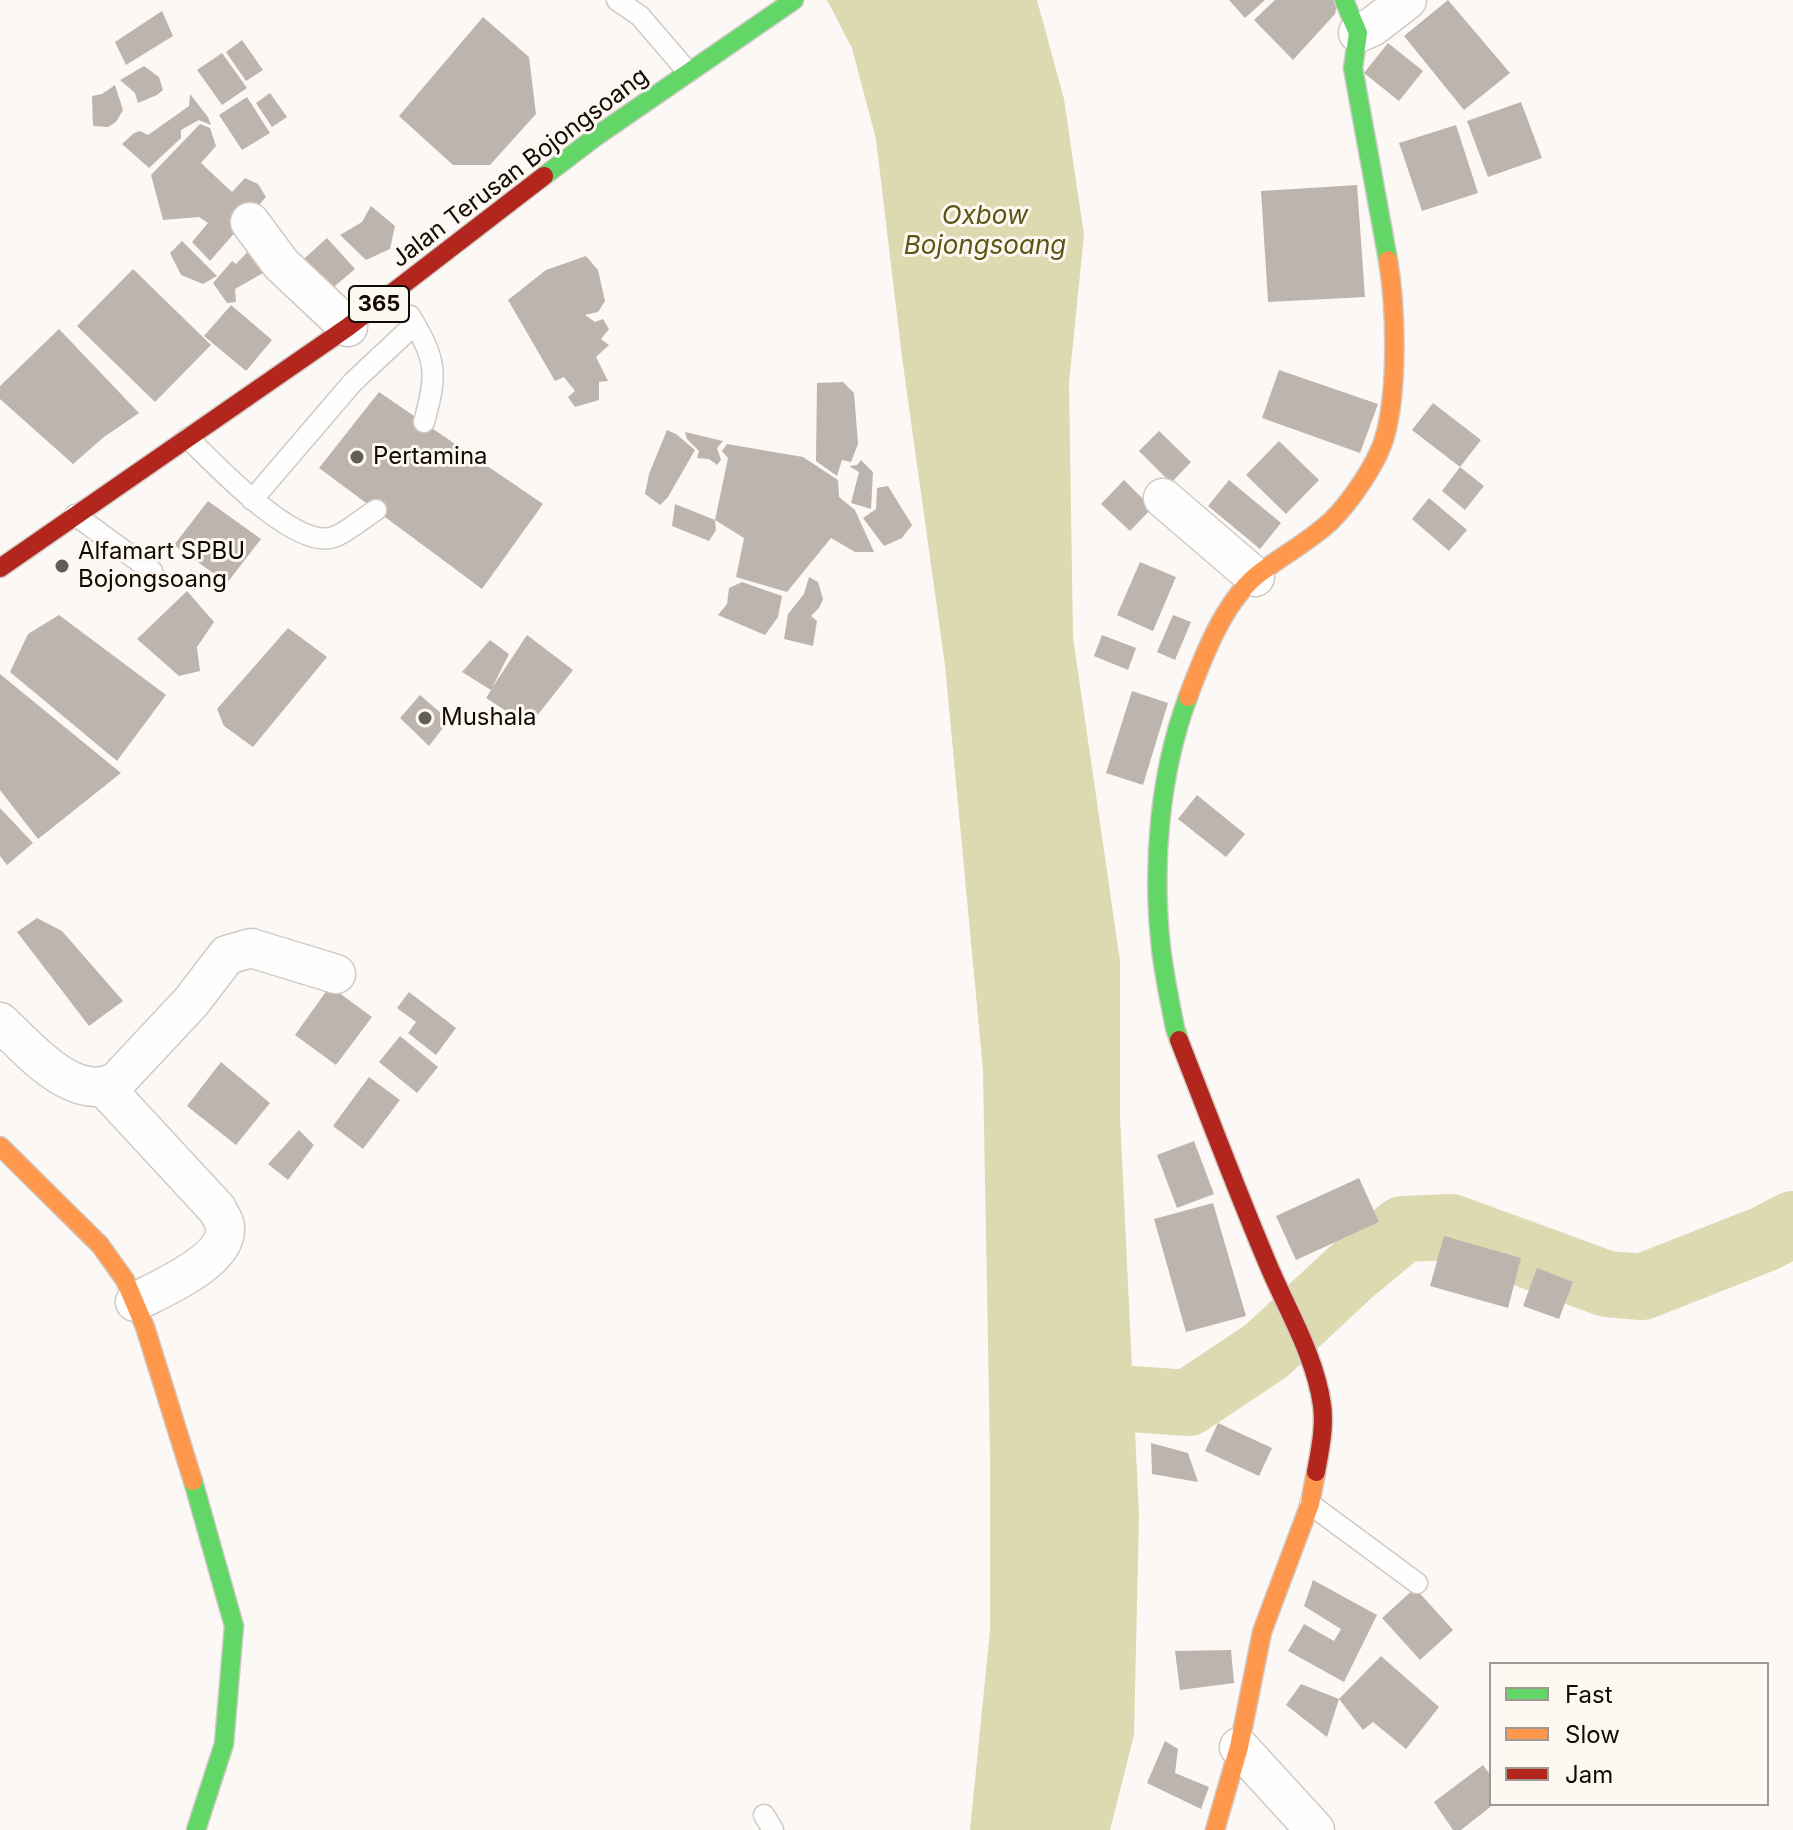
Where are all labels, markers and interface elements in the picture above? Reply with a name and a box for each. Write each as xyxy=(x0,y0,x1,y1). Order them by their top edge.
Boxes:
street label: Jalan Terusan Bojongsoang xyxy=(386,62,654,274)
water label: Oxbow Bojongsoang xyxy=(904,200,1066,262)
road number: 365 xyxy=(349,286,409,322)
place label: Pertamina xyxy=(373,443,488,471)
marker: Pertamina xyxy=(348,448,366,466)
place label: Alfamart SPBU Bojongsoang xyxy=(78,538,245,594)
marker: Alfamart SPBU Bojongsoang xyxy=(53,557,71,575)
place label: Mushala xyxy=(441,704,536,732)
marker: Mushala xyxy=(416,709,434,727)
legend xyxy=(1489,1662,1769,1806)
text: Fast xyxy=(1565,1680,1613,1709)
text: Slow xyxy=(1565,1720,1620,1749)
text: Jam xyxy=(1565,1760,1613,1789)

